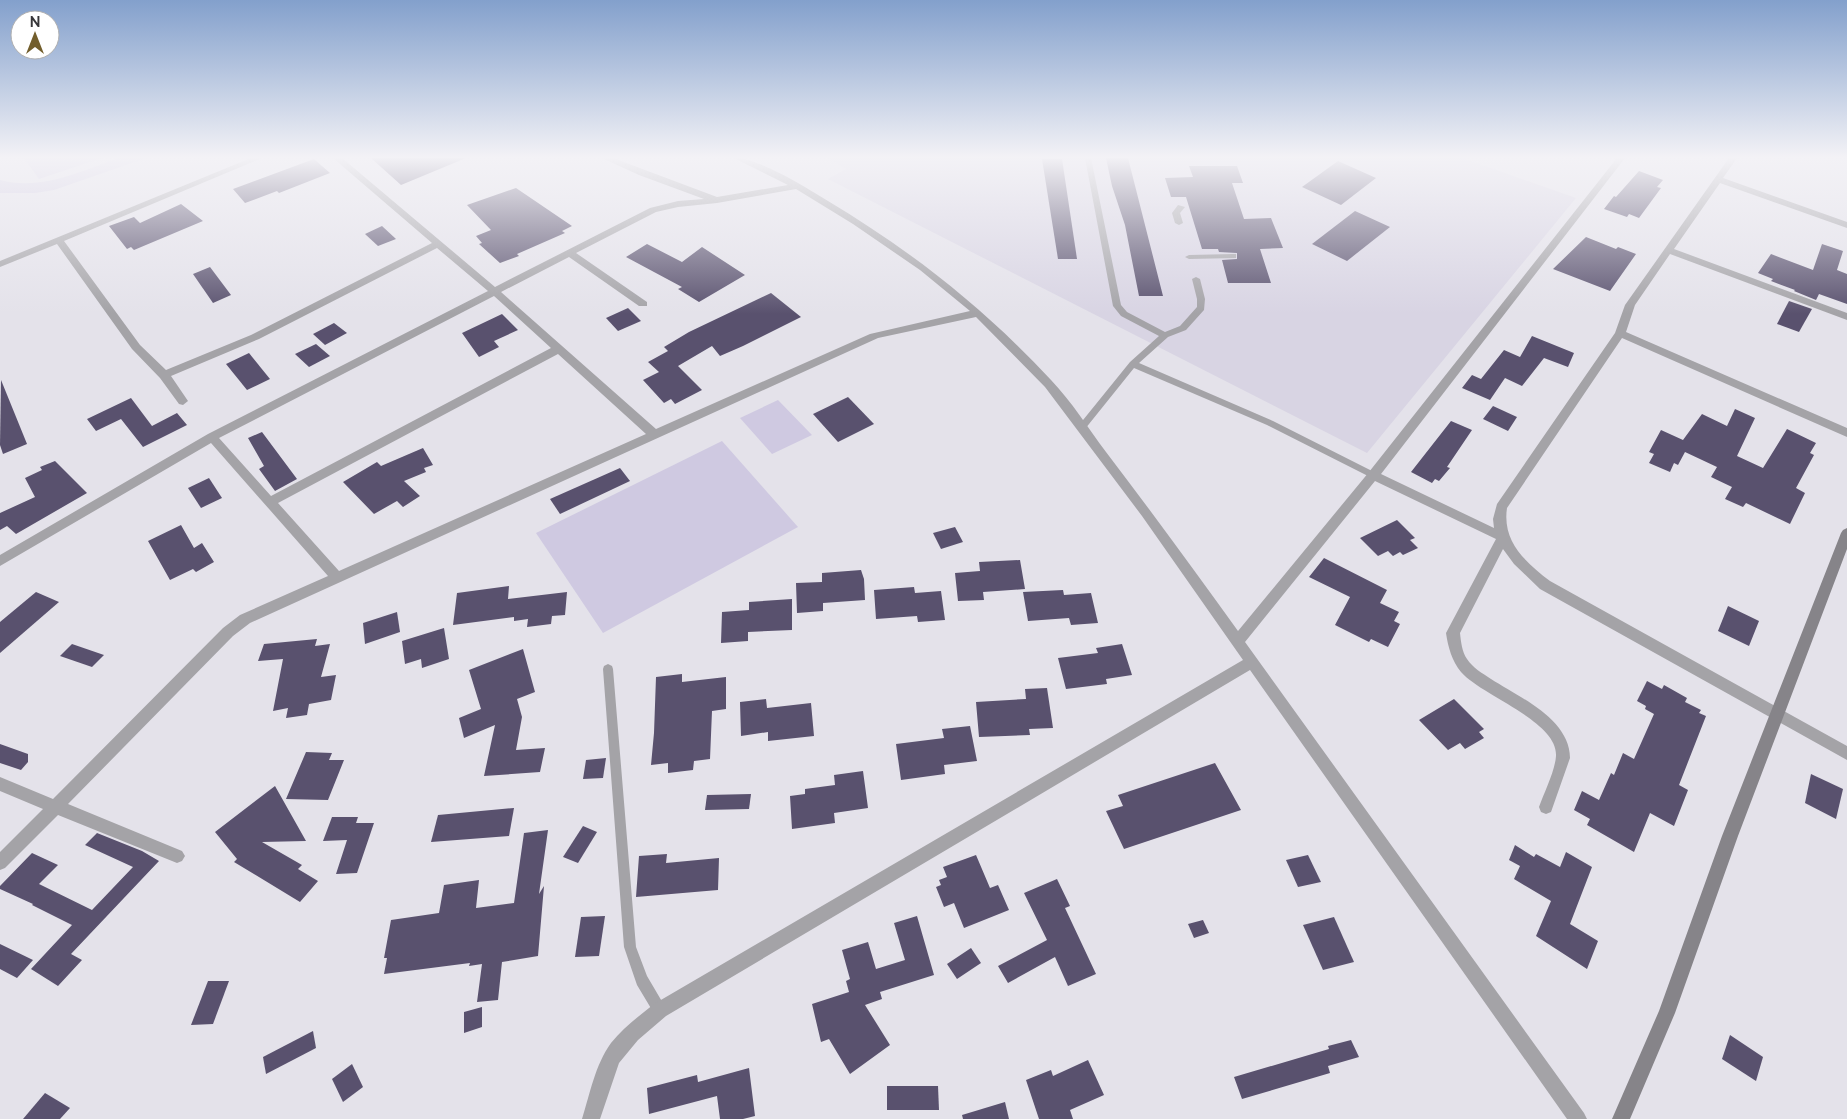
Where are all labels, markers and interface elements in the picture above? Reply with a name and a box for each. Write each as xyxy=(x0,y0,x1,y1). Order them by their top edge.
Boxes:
north arrow xyxy=(10,10,60,60)
text: N xyxy=(30,14,40,30)

